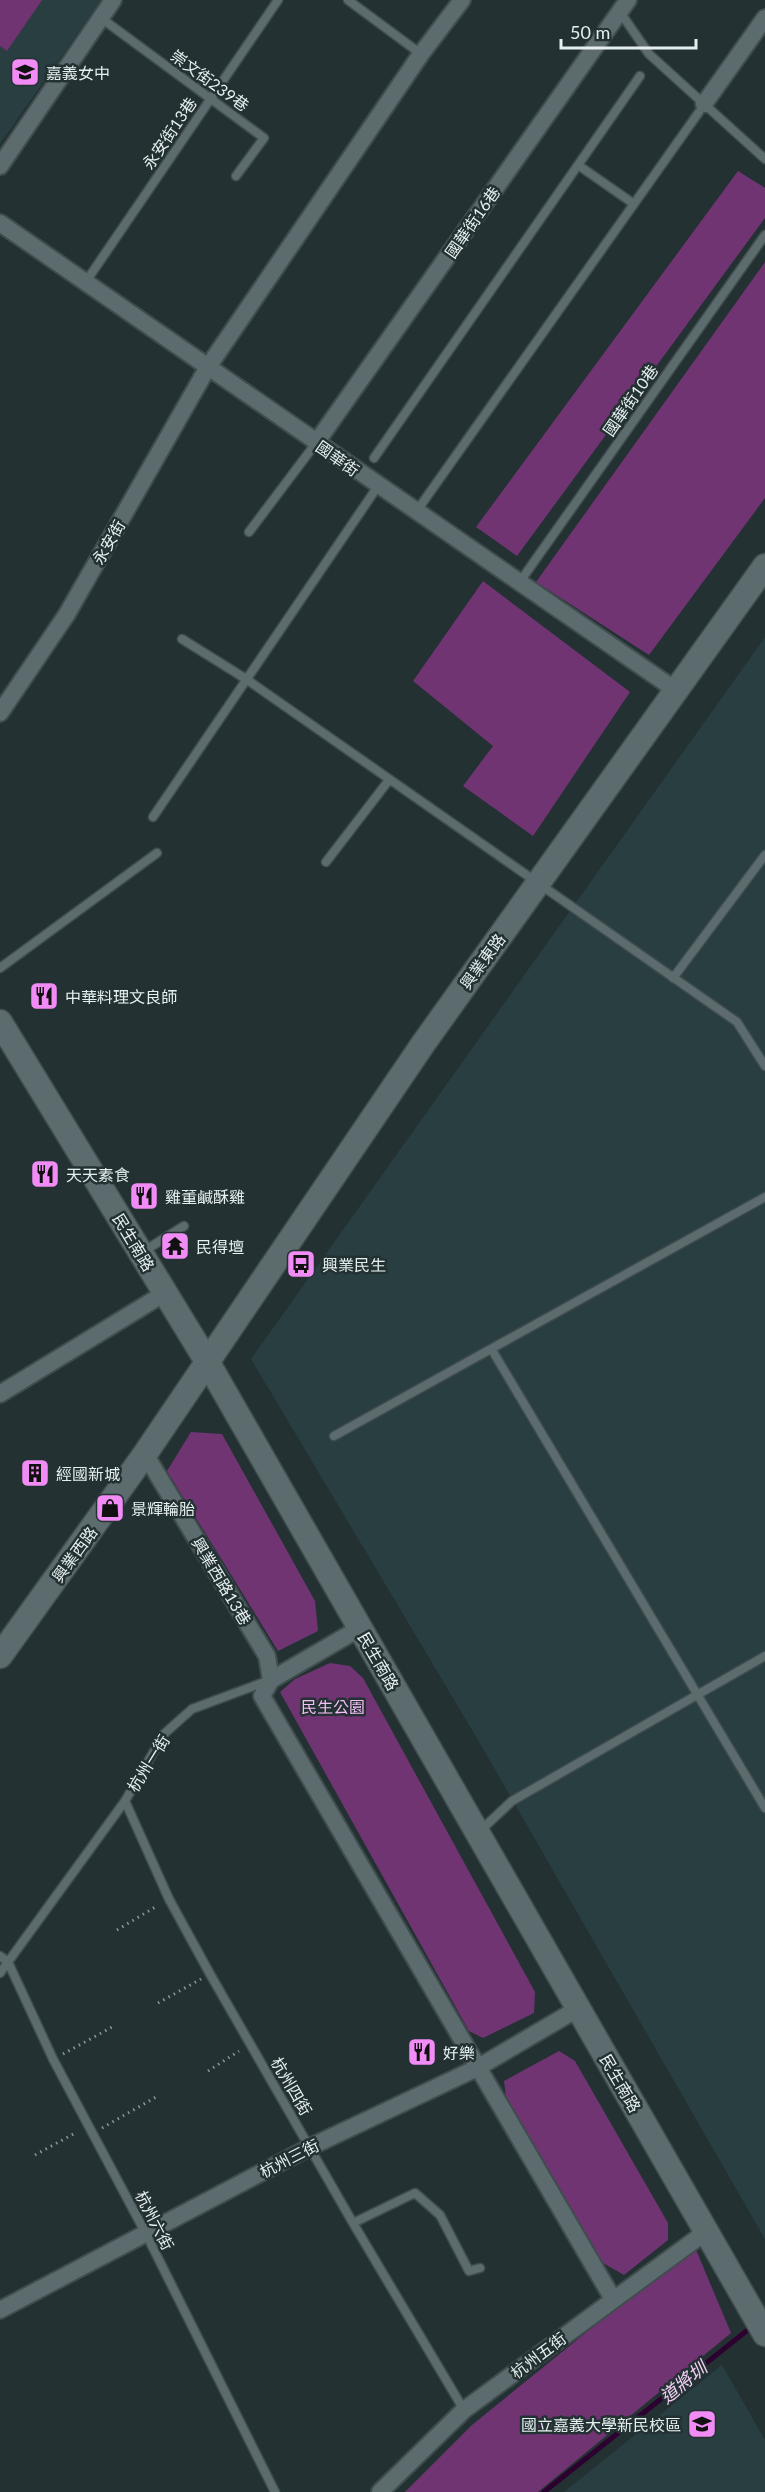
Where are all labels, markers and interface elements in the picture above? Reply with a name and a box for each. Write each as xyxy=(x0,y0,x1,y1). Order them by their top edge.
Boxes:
scale bar xyxy=(561,12,696,50)
text: 50 m xyxy=(570,21,610,43)
street label: 崇文街239巷 xyxy=(167,45,253,115)
school or university icon: 嘉義女中 xyxy=(9,56,41,88)
place label: 嘉義女中 xyxy=(46,63,110,82)
street label: 永安街13巷 xyxy=(138,93,200,173)
street label: 國華街16巷 xyxy=(441,183,503,261)
street label: 國華街10巷 xyxy=(599,361,661,439)
street label: 國華街 xyxy=(313,436,363,480)
street label: 永安街 xyxy=(88,516,128,568)
street label: 興業東路 xyxy=(456,930,508,992)
restaurant icon: 中華料理文良師 xyxy=(28,980,60,1012)
place label: 中華料理文良師 xyxy=(65,987,177,1006)
restaurant icon: 天天素食 xyxy=(29,1158,61,1190)
place label: 天天素食 xyxy=(66,1165,130,1184)
restaurant icon: 雞董鹹酥雞 xyxy=(128,1180,160,1212)
place label: 雞董鹹酥雞 xyxy=(165,1187,245,1206)
street label: 民生南路 xyxy=(109,1210,159,1274)
temple icon: 民得壇 xyxy=(159,1230,191,1262)
place label: 民得壇 xyxy=(196,1237,244,1256)
bus stop icon: 興業民生 xyxy=(285,1248,317,1280)
place label: 興業民生 xyxy=(322,1255,386,1274)
building icon: 經國新城 xyxy=(19,1457,51,1489)
place label: 經國新城 xyxy=(56,1464,120,1483)
shop icon: 景輝輪胎 xyxy=(94,1492,126,1524)
place label: 景輝輪胎 xyxy=(131,1499,195,1518)
street label: 興業西路 xyxy=(48,1523,100,1585)
street label: 興業西路13巷 xyxy=(188,1534,256,1628)
street label: 民生南路 xyxy=(355,1629,403,1693)
park label: 民生公園 xyxy=(301,1697,365,1716)
street label: 杭州一街 xyxy=(123,1731,173,1795)
restaurant icon: 好樂 xyxy=(406,2036,438,2068)
place label: 好樂 xyxy=(443,2043,475,2062)
street label: 民生南路 xyxy=(597,2051,645,2115)
street label: 杭州四街 xyxy=(268,2054,316,2118)
street label: 杭州三街 xyxy=(256,2135,322,2181)
street label: 杭州六街 xyxy=(132,2187,178,2253)
street label: 杭州五街 xyxy=(507,2328,569,2382)
water label: 道將圳 xyxy=(655,2355,713,2408)
school or university icon: 國立嘉義大學新民校區 xyxy=(686,2408,718,2440)
place label: 國立嘉義大學新民校區 xyxy=(521,2415,681,2434)

